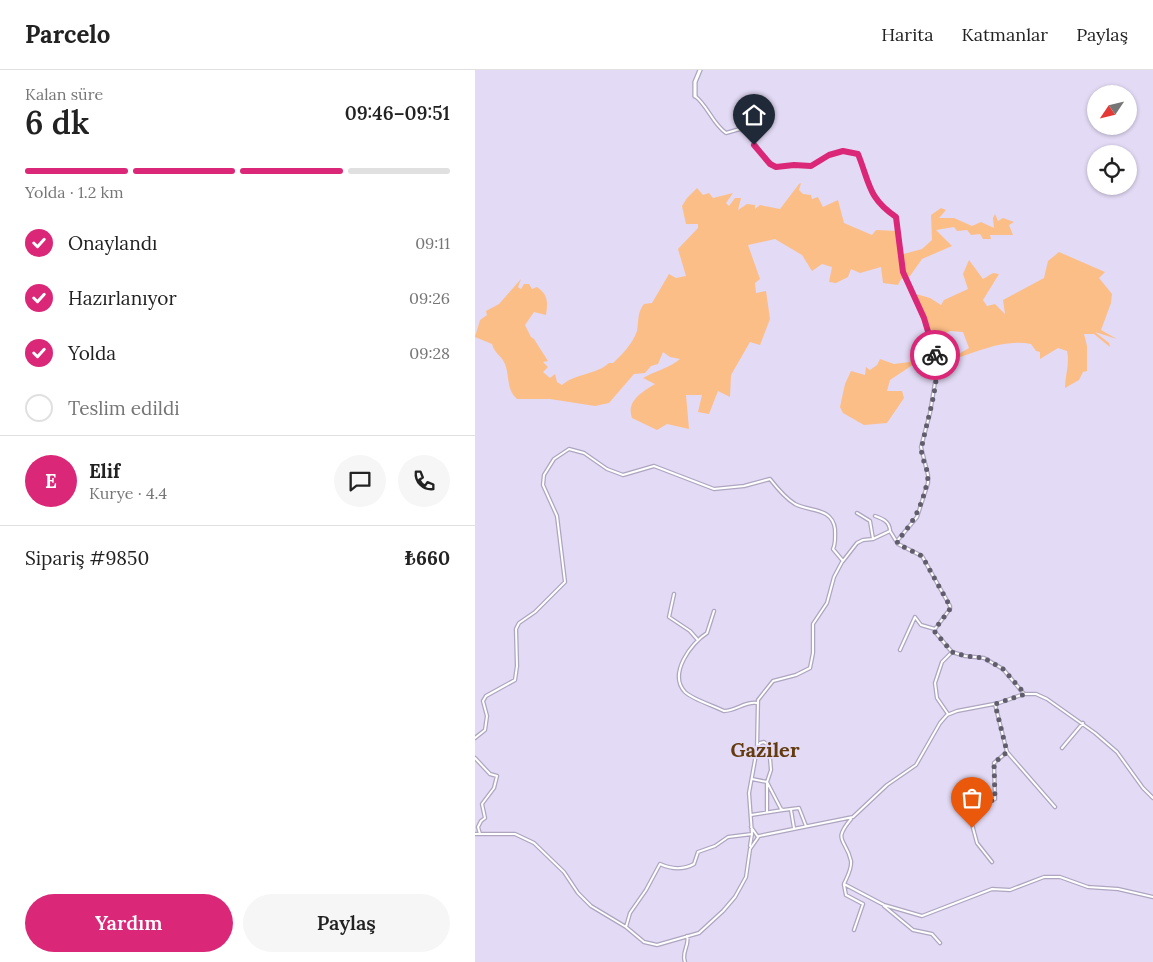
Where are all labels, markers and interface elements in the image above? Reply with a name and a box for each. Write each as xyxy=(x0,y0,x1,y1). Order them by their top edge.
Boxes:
text: Parcelo xyxy=(25,19,110,50)
text: Harita xyxy=(881,23,933,46)
text: Katmanlar xyxy=(961,23,1048,46)
text: Paylaş xyxy=(1076,23,1128,46)
text: Kalan süre xyxy=(25,84,103,104)
north arrow xyxy=(1087,85,1137,135)
map controls xyxy=(1087,85,1137,195)
pin xyxy=(733,94,775,145)
text: 09:46–09:51 xyxy=(345,101,450,125)
icon: home xyxy=(740,101,768,129)
text: 6 dk xyxy=(25,102,89,143)
button: locate xyxy=(1087,145,1137,195)
text: Yolda · 1.2 km xyxy=(25,182,123,202)
icon: check xyxy=(25,229,53,257)
text: Onaylandı xyxy=(68,231,157,255)
text: 09:11 xyxy=(415,233,450,253)
icon: check xyxy=(25,284,53,312)
text: Hazırlanıyor xyxy=(68,286,177,310)
text: 09:26 xyxy=(409,288,450,308)
courier xyxy=(910,330,960,380)
icon: check xyxy=(25,339,53,367)
text: Yolda xyxy=(68,341,116,365)
icon: bike xyxy=(921,341,949,369)
text: 09:28 xyxy=(409,343,450,363)
text: Teslim edildi xyxy=(68,396,180,420)
button: chat xyxy=(334,455,386,507)
button: phone xyxy=(398,455,450,507)
text: Elif xyxy=(89,459,120,483)
text: E xyxy=(45,469,57,493)
text: Kurye · 4.4 xyxy=(89,483,167,503)
text: Sipariş #9850 xyxy=(25,546,149,570)
text: ₺660 xyxy=(405,546,450,570)
district label: Gaziler xyxy=(731,737,800,762)
pin xyxy=(951,777,993,828)
icon: bag xyxy=(958,784,986,812)
button: Yardım xyxy=(25,894,233,952)
button: Paylaş xyxy=(243,894,450,952)

